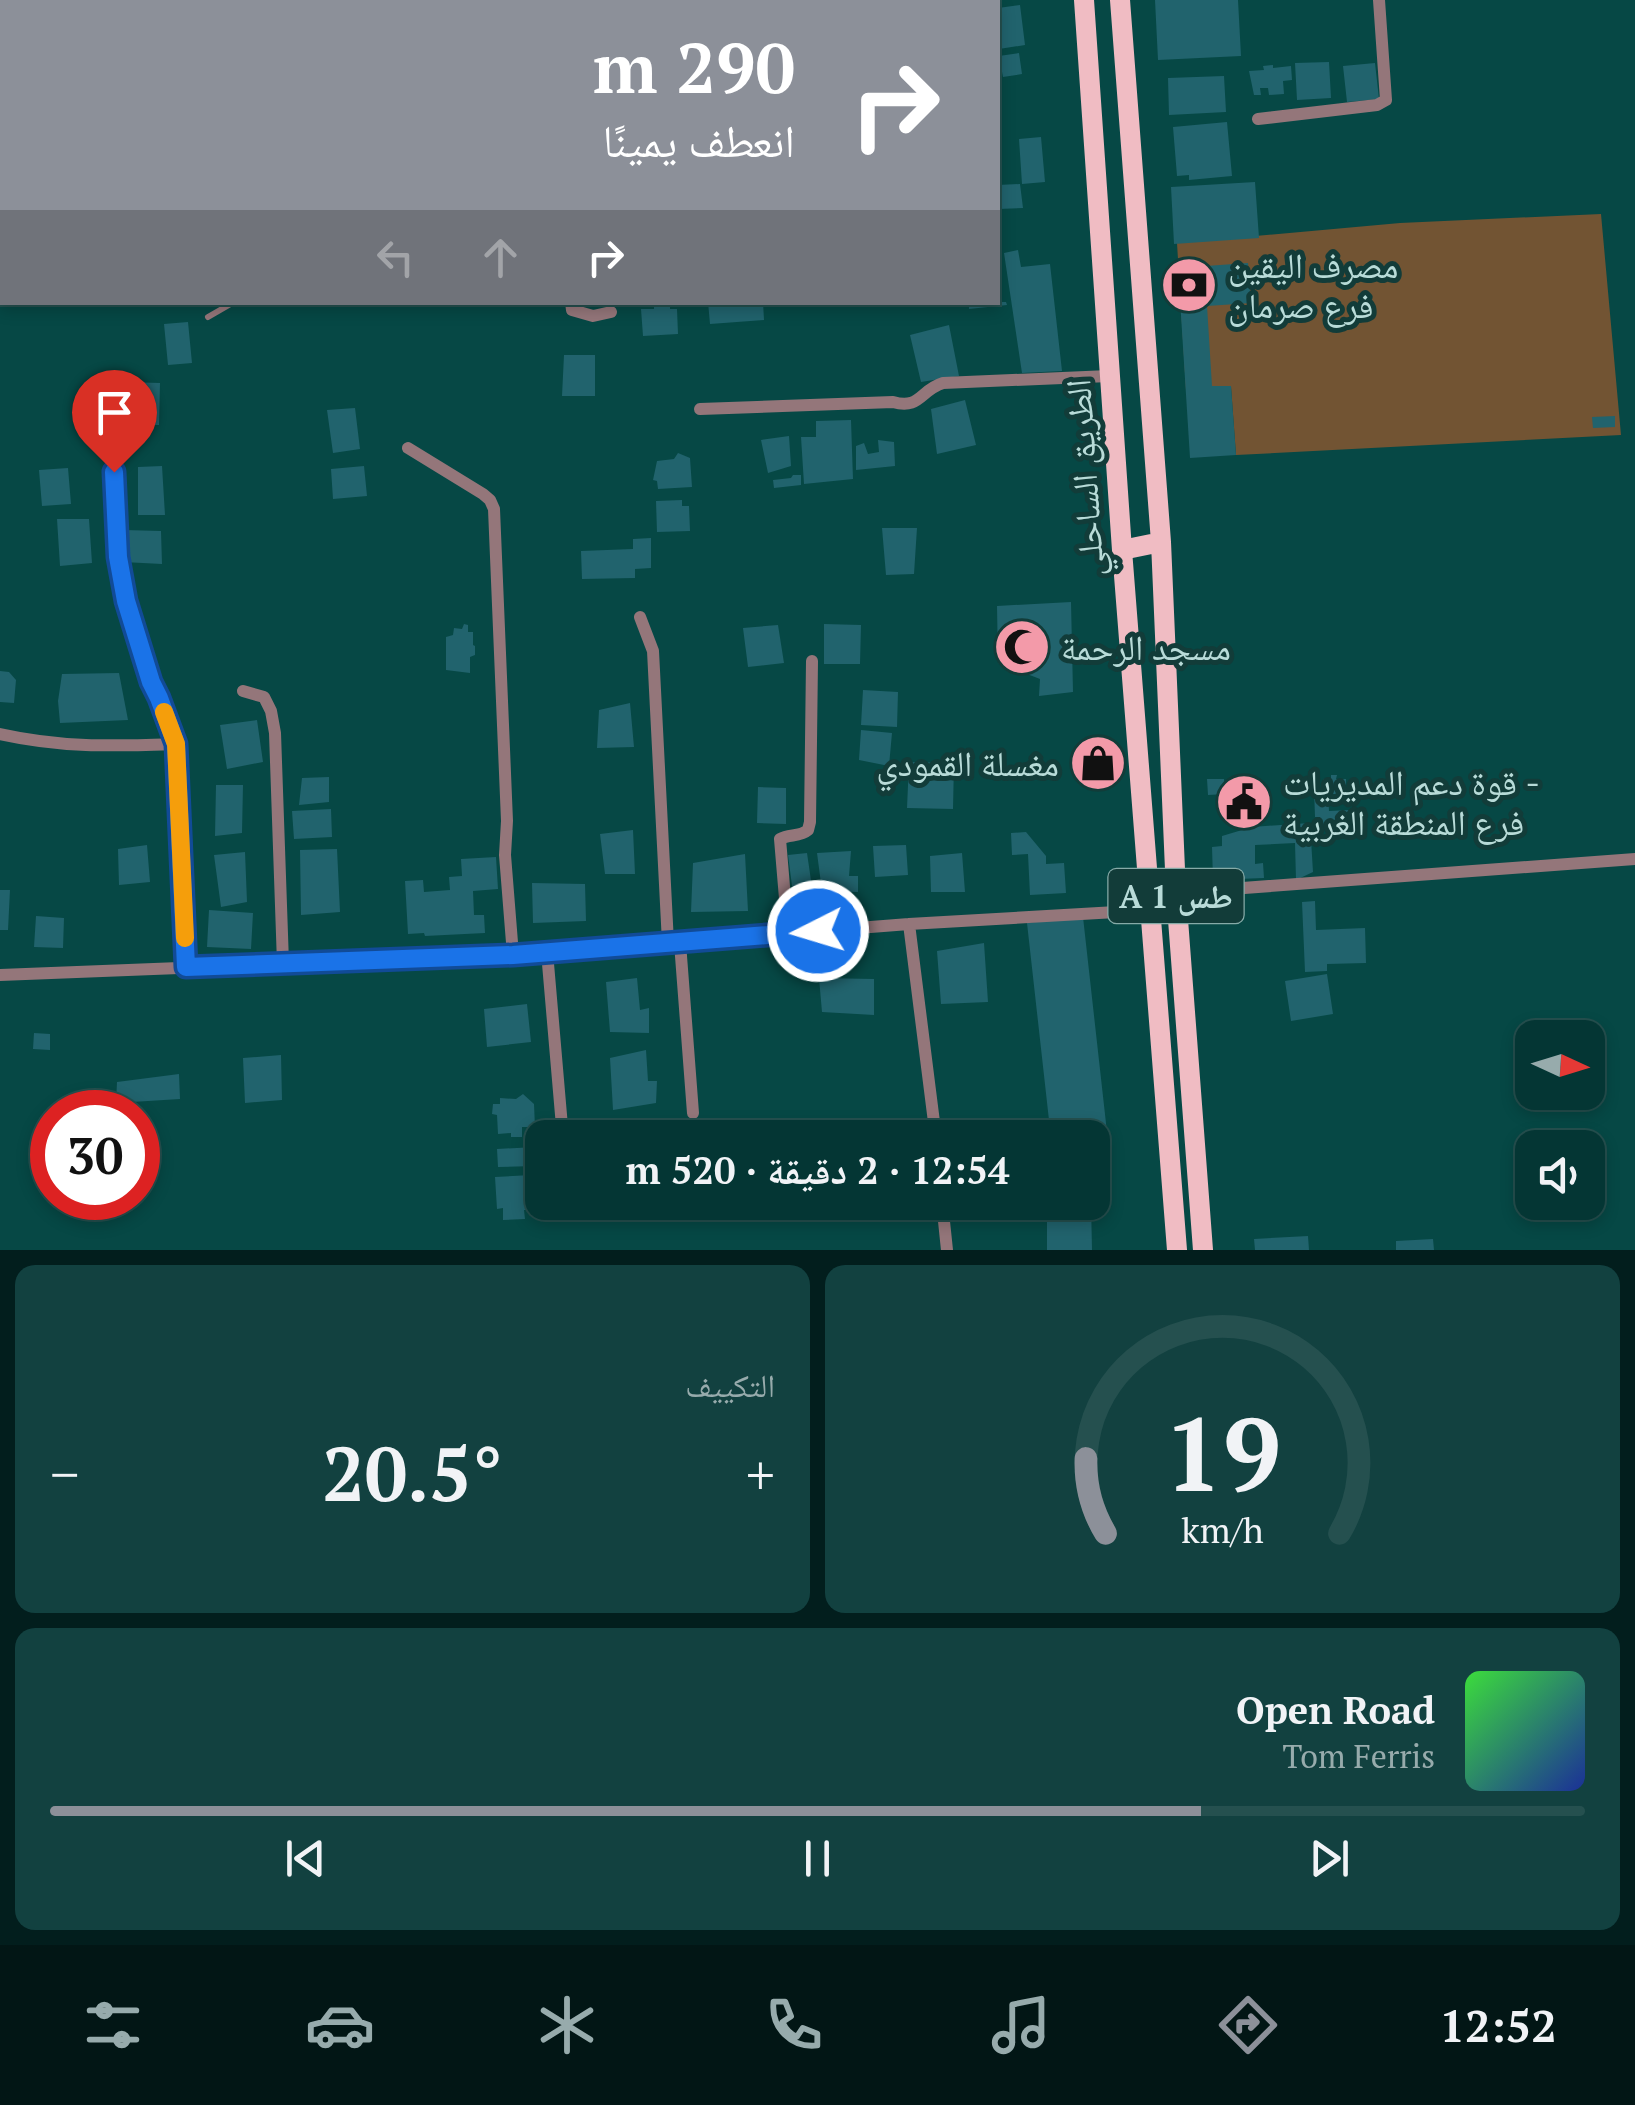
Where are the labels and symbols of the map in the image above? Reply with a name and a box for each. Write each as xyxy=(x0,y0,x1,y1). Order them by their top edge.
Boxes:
place label: مصرف اليقين فرع صرمان xyxy=(1228,242,1399,328)
bank icon: مصرف اليقين فرع صرمان xyxy=(1159,255,1219,315)
pin xyxy=(72,370,157,473)
street label: الطريق الساحلي xyxy=(1054,377,1120,578)
mosque icon: مسجد الرحمة xyxy=(992,617,1052,677)
place label: مسجد الرحمة xyxy=(1061,624,1231,670)
shop icon: مغسلة القمودي xyxy=(1068,733,1128,793)
place label: مغسلة القمودي xyxy=(876,740,1059,792)
place label: قوة دعم المديريات - فرع المنطقة الغربية xyxy=(1283,759,1539,845)
public building icon: قوة دعم المديريات - فرع المنطقة الغربية xyxy=(1214,772,1274,832)
road number: A 1 طس xyxy=(1108,869,1244,923)
position arrow xyxy=(766,879,870,983)
north arrow xyxy=(1515,1020,1605,1110)
speed limit sign: 30 xyxy=(30,1090,160,1220)

